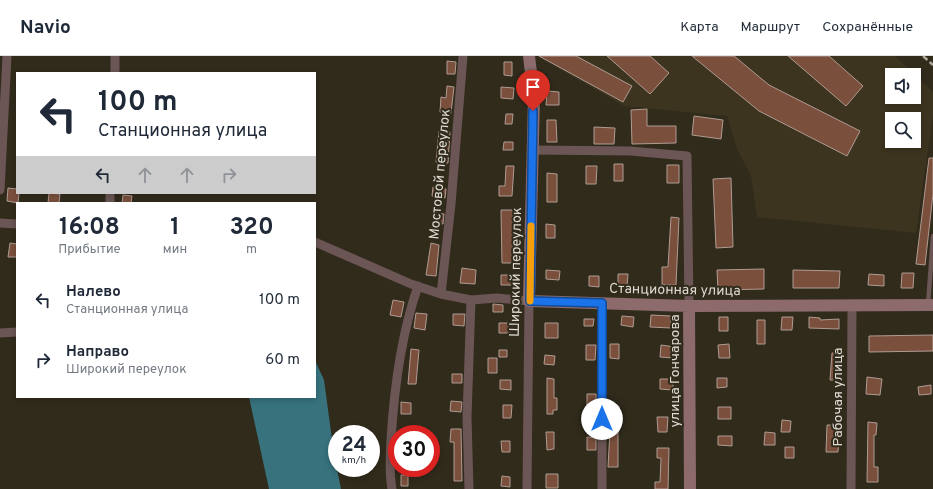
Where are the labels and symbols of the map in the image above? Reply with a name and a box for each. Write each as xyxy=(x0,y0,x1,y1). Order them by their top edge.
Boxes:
pin xyxy=(516,70,550,111)
street label: Мостовой переулок xyxy=(426,108,455,240)
street label: Широкий переулок xyxy=(507,207,526,337)
street label: Станционная улица xyxy=(609,281,741,300)
street label: улица Гончарова xyxy=(667,314,684,428)
street label: Рабочая улица xyxy=(830,348,847,446)
position arrow xyxy=(581,398,623,440)
speed limit sign: 30 xyxy=(388,425,440,477)

